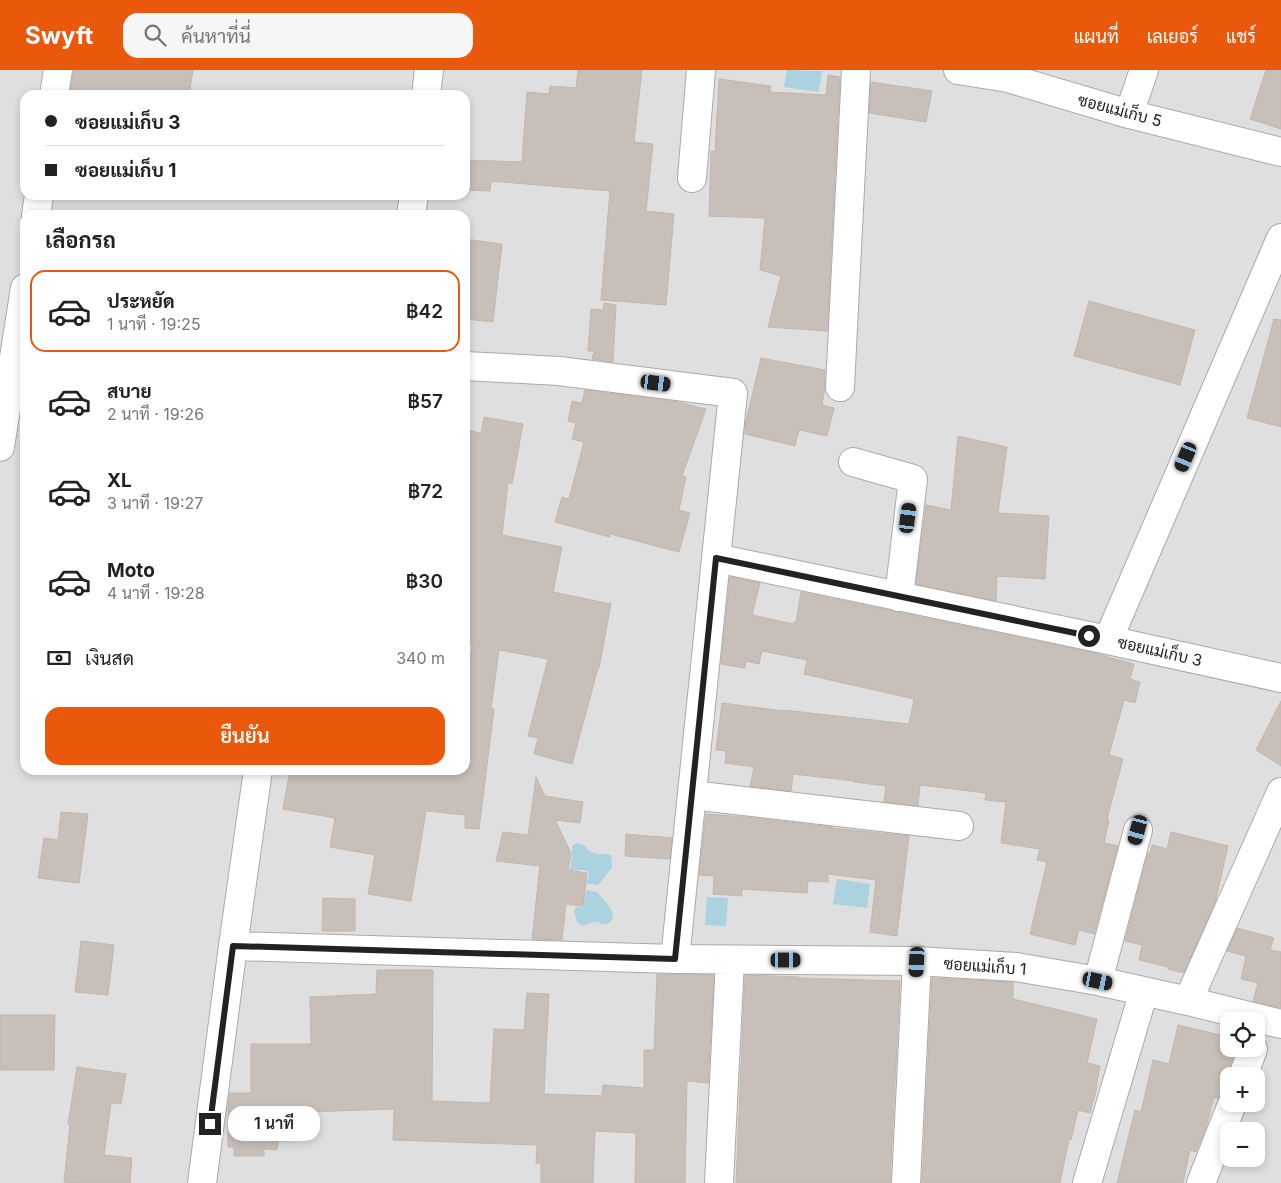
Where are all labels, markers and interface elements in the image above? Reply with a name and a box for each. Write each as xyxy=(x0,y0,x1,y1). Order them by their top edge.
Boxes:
search box xyxy=(123,13,473,58)
text: Swyft xyxy=(25,21,93,50)
icon: search xyxy=(141,21,169,49)
text: ค้นหาที่นี่ xyxy=(181,25,251,48)
text: แผนที่ xyxy=(1074,26,1119,47)
text: เลเยอร์ xyxy=(1147,26,1198,47)
text: แชร์ xyxy=(1226,26,1256,47)
street label: ซอยแม่เก็บ 5 xyxy=(1076,86,1165,131)
text: ซอยแม่เก็บ 3 xyxy=(75,111,181,134)
text: ซอยแม่เก็บ 1 xyxy=(75,159,177,182)
text: เลือกรถ xyxy=(45,227,116,253)
icon: car xyxy=(47,289,92,334)
text: ประหยัด xyxy=(107,290,175,313)
text: ฿42 xyxy=(406,300,443,323)
text: 1 นาที · 19:25 xyxy=(107,314,201,334)
car xyxy=(640,374,671,392)
icon: car xyxy=(47,379,92,424)
text: สบาย xyxy=(107,380,152,403)
text: ฿57 xyxy=(408,390,443,413)
text: 2 นาที · 19:26 xyxy=(107,404,204,424)
car xyxy=(1173,440,1198,474)
icon: car xyxy=(47,469,92,514)
text: XL xyxy=(107,469,132,492)
text: ฿72 xyxy=(408,480,443,503)
text: 3 นาที · 19:27 xyxy=(107,493,203,513)
car xyxy=(898,502,917,534)
icon: car xyxy=(47,559,92,604)
text: Moto xyxy=(107,559,155,582)
text: ฿30 xyxy=(406,570,443,593)
text: 4 นาที · 19:28 xyxy=(107,583,205,603)
route start xyxy=(1078,625,1100,647)
street label: ซอยแม่เก็บ 3 xyxy=(1116,629,1205,670)
icon: cash xyxy=(45,644,73,672)
text: เงินสด xyxy=(85,647,134,670)
text: 340 m xyxy=(396,648,445,668)
button: ยืนยัน xyxy=(45,707,445,765)
car xyxy=(1126,814,1149,846)
car xyxy=(908,947,925,977)
street label: ซอยแม่เก็บ 1 xyxy=(943,950,1027,979)
car xyxy=(771,953,801,968)
car xyxy=(1081,971,1114,991)
map controls xyxy=(1220,1012,1265,1167)
button: locate xyxy=(1220,1012,1265,1057)
button: + xyxy=(1220,1067,1265,1112)
callout: 1 นาที xyxy=(228,1106,320,1142)
route end xyxy=(199,1113,221,1135)
text: 1 นาที xyxy=(254,1113,294,1133)
button: − xyxy=(1220,1122,1265,1167)

